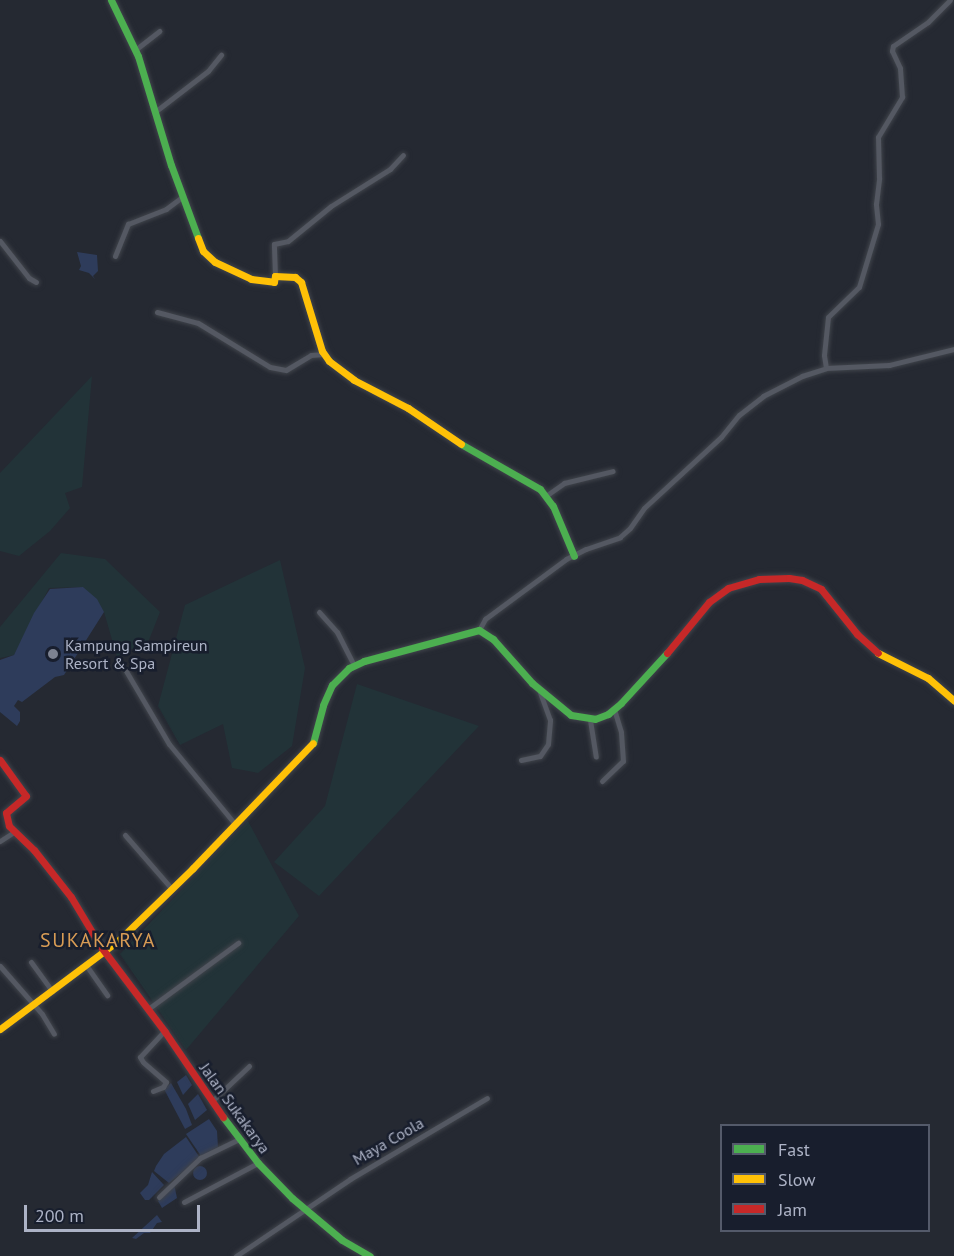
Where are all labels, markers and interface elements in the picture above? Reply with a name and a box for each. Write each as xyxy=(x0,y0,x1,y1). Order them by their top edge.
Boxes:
place label: Kampung Sampireun Resort & Spa xyxy=(65,635,207,673)
marker: Kampung Sampireun Resort & Spa xyxy=(46,647,60,661)
district label: SUKAKARYA xyxy=(40,928,156,952)
street label: Jalan Sukakarya xyxy=(196,1059,274,1157)
street label: Maya Coola xyxy=(349,1113,427,1169)
legend xyxy=(720,1124,930,1232)
text: Fast xyxy=(778,1138,810,1161)
text: Slow xyxy=(778,1168,816,1191)
scale bar xyxy=(27,1193,202,1231)
text: Jam xyxy=(778,1198,807,1221)
text: 200 m xyxy=(35,1204,84,1227)

